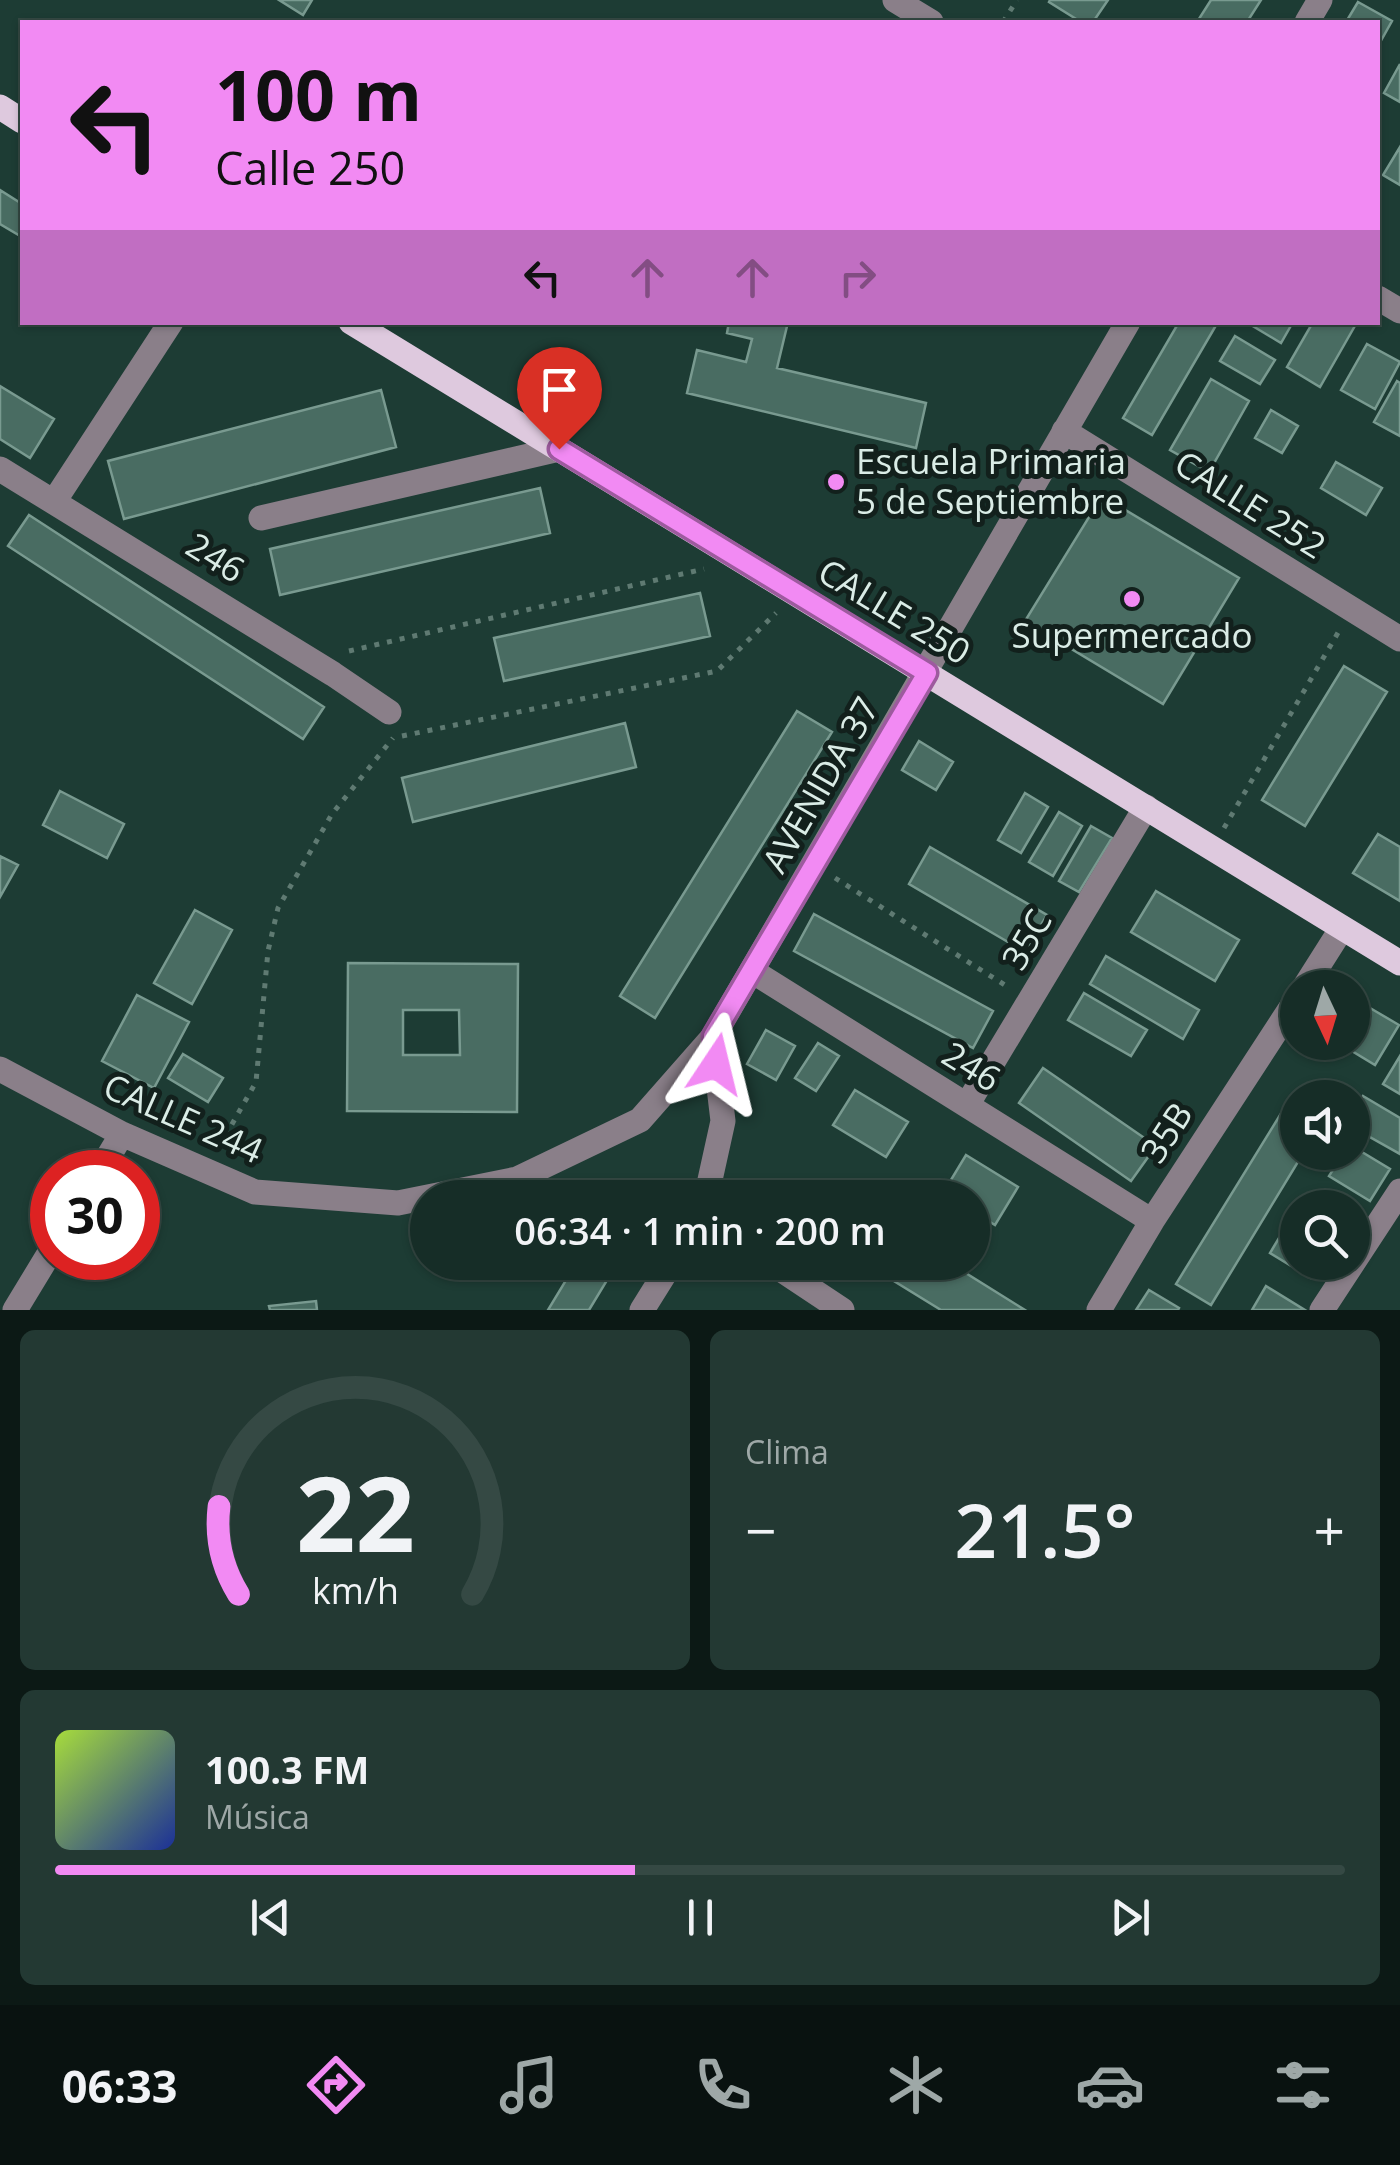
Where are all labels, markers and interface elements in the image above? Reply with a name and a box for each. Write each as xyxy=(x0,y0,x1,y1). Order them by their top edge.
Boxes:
text: 100 m xyxy=(215,46,422,142)
icon: left xyxy=(50,60,180,190)
text: Calle 250 xyxy=(215,137,405,198)
icon: left xyxy=(515,250,570,305)
icon: ahead xyxy=(620,250,675,305)
icon: ahead xyxy=(725,250,780,305)
icon: right xyxy=(830,250,885,305)
pin xyxy=(517,347,602,450)
icon: arrive xyxy=(532,362,587,417)
place label: Escuela Primaria 5 de Septiembre xyxy=(856,437,1126,524)
street label: CALLE 252 xyxy=(1167,439,1335,569)
marker: Escuela Primaria 5 de Septiembre xyxy=(825,471,847,493)
street label: 246 xyxy=(178,521,254,593)
street label: CALLE 250 xyxy=(810,547,979,674)
marker: Supermercado xyxy=(1121,588,1143,610)
place label: Supermercado xyxy=(1011,611,1253,658)
street label: AVENIDA 37 xyxy=(751,688,889,881)
street label: 35C xyxy=(990,901,1062,978)
north arrow xyxy=(1280,970,1370,1060)
map controls xyxy=(1280,970,1370,1280)
position arrow xyxy=(664,1012,768,1116)
street label: 246 xyxy=(934,1030,1010,1102)
street label: CALLE 244 xyxy=(97,1062,270,1174)
button: sound xyxy=(1280,1080,1370,1170)
street label: 35B xyxy=(1129,1093,1203,1171)
speed limit sign: 30 xyxy=(30,1150,160,1280)
button: search xyxy=(1280,1190,1370,1280)
text: 06:34 · 1 min · 200 m xyxy=(514,1204,886,1256)
text: Clima xyxy=(745,1430,829,1473)
text: 22 xyxy=(296,1441,414,1582)
text: 21.5° xyxy=(954,1478,1136,1580)
text: − xyxy=(745,1492,776,1567)
text: + xyxy=(1314,1492,1345,1567)
text: km/h xyxy=(312,1566,398,1614)
text: 100.3 FM xyxy=(205,1743,369,1795)
text: Música xyxy=(205,1795,310,1838)
icon: previous xyxy=(243,1890,298,1945)
icon: pause xyxy=(673,1890,728,1945)
icon: next xyxy=(1103,1890,1158,1945)
icon: directions xyxy=(301,2050,371,2120)
icon: music xyxy=(494,2050,564,2120)
icon: phone xyxy=(688,2050,758,2120)
icon: climate xyxy=(881,2050,951,2120)
icon: car xyxy=(1075,2050,1145,2120)
icon: filters xyxy=(1268,2050,1338,2120)
text: 06:33 xyxy=(62,2055,177,2116)

